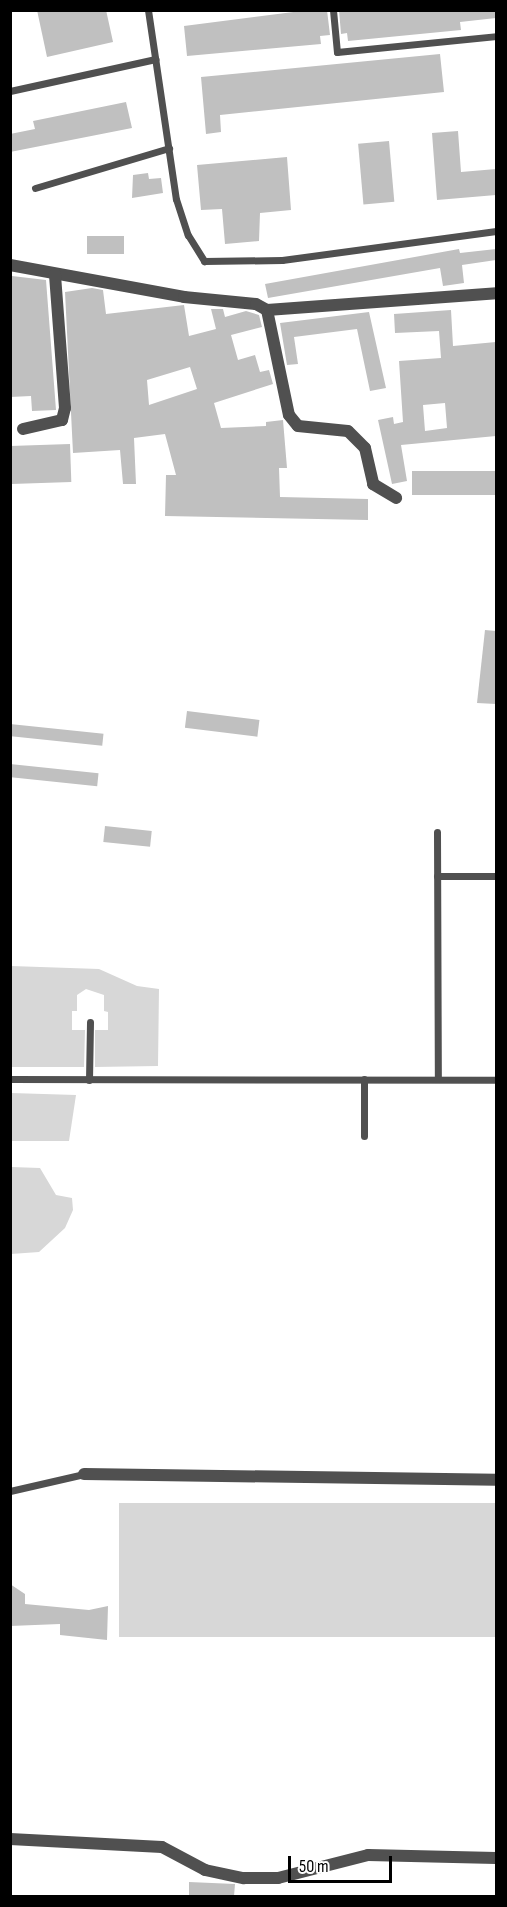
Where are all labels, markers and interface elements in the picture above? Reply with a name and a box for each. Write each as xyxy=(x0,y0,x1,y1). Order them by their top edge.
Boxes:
scale bar xyxy=(291,1844,394,1882)
text: 50 m xyxy=(299,1856,329,1877)

